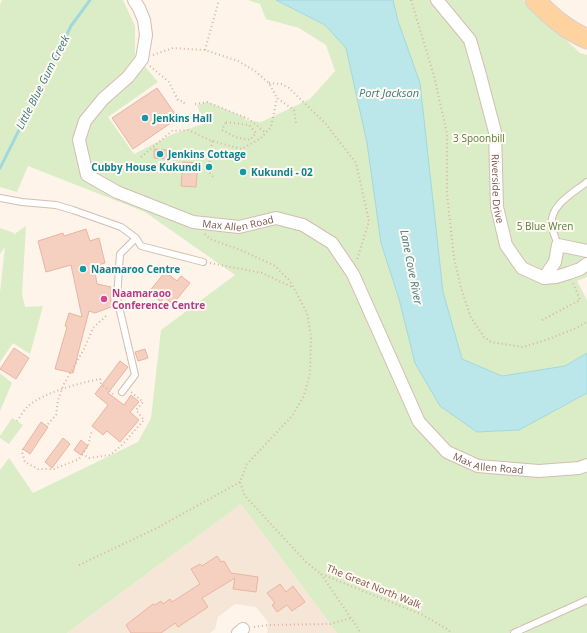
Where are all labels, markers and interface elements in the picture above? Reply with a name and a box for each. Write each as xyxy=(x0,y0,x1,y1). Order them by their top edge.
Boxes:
water label: Little Blue Gum Creek xyxy=(12,32,73,132)
water label: Port Jackson xyxy=(359,85,419,100)
place label: Jenkins Hall xyxy=(152,111,212,125)
marker: Jenkins Hall xyxy=(140,113,150,123)
park label: 3 Spoonbill xyxy=(453,131,505,145)
place label: Jenkins Cottage xyxy=(167,147,246,161)
marker: Jenkins Cottage xyxy=(155,149,165,159)
street label: Riverside Drive xyxy=(489,154,508,225)
place label: Cubby House Kukundi xyxy=(91,160,201,174)
marker: Cubby House Kukundi xyxy=(204,162,214,172)
place label: Kukundi - 02 xyxy=(251,165,313,179)
marker: Kukundi - 02 xyxy=(238,167,248,177)
street label: Max Allen Road xyxy=(202,212,275,234)
park label: 5 Blue Wren xyxy=(517,219,573,233)
water label: Lane Cove River xyxy=(397,228,427,306)
place label: Naamaroo Centre xyxy=(91,262,180,276)
marker: Naamaroo Centre xyxy=(78,264,88,274)
place label: Naamaraoo Conference Centre xyxy=(112,286,205,312)
marker: Naamaraoo Conference Centre xyxy=(99,294,109,304)
street label: Max Allen Road xyxy=(451,449,524,477)
street label: The Great North Walk xyxy=(325,561,424,612)

